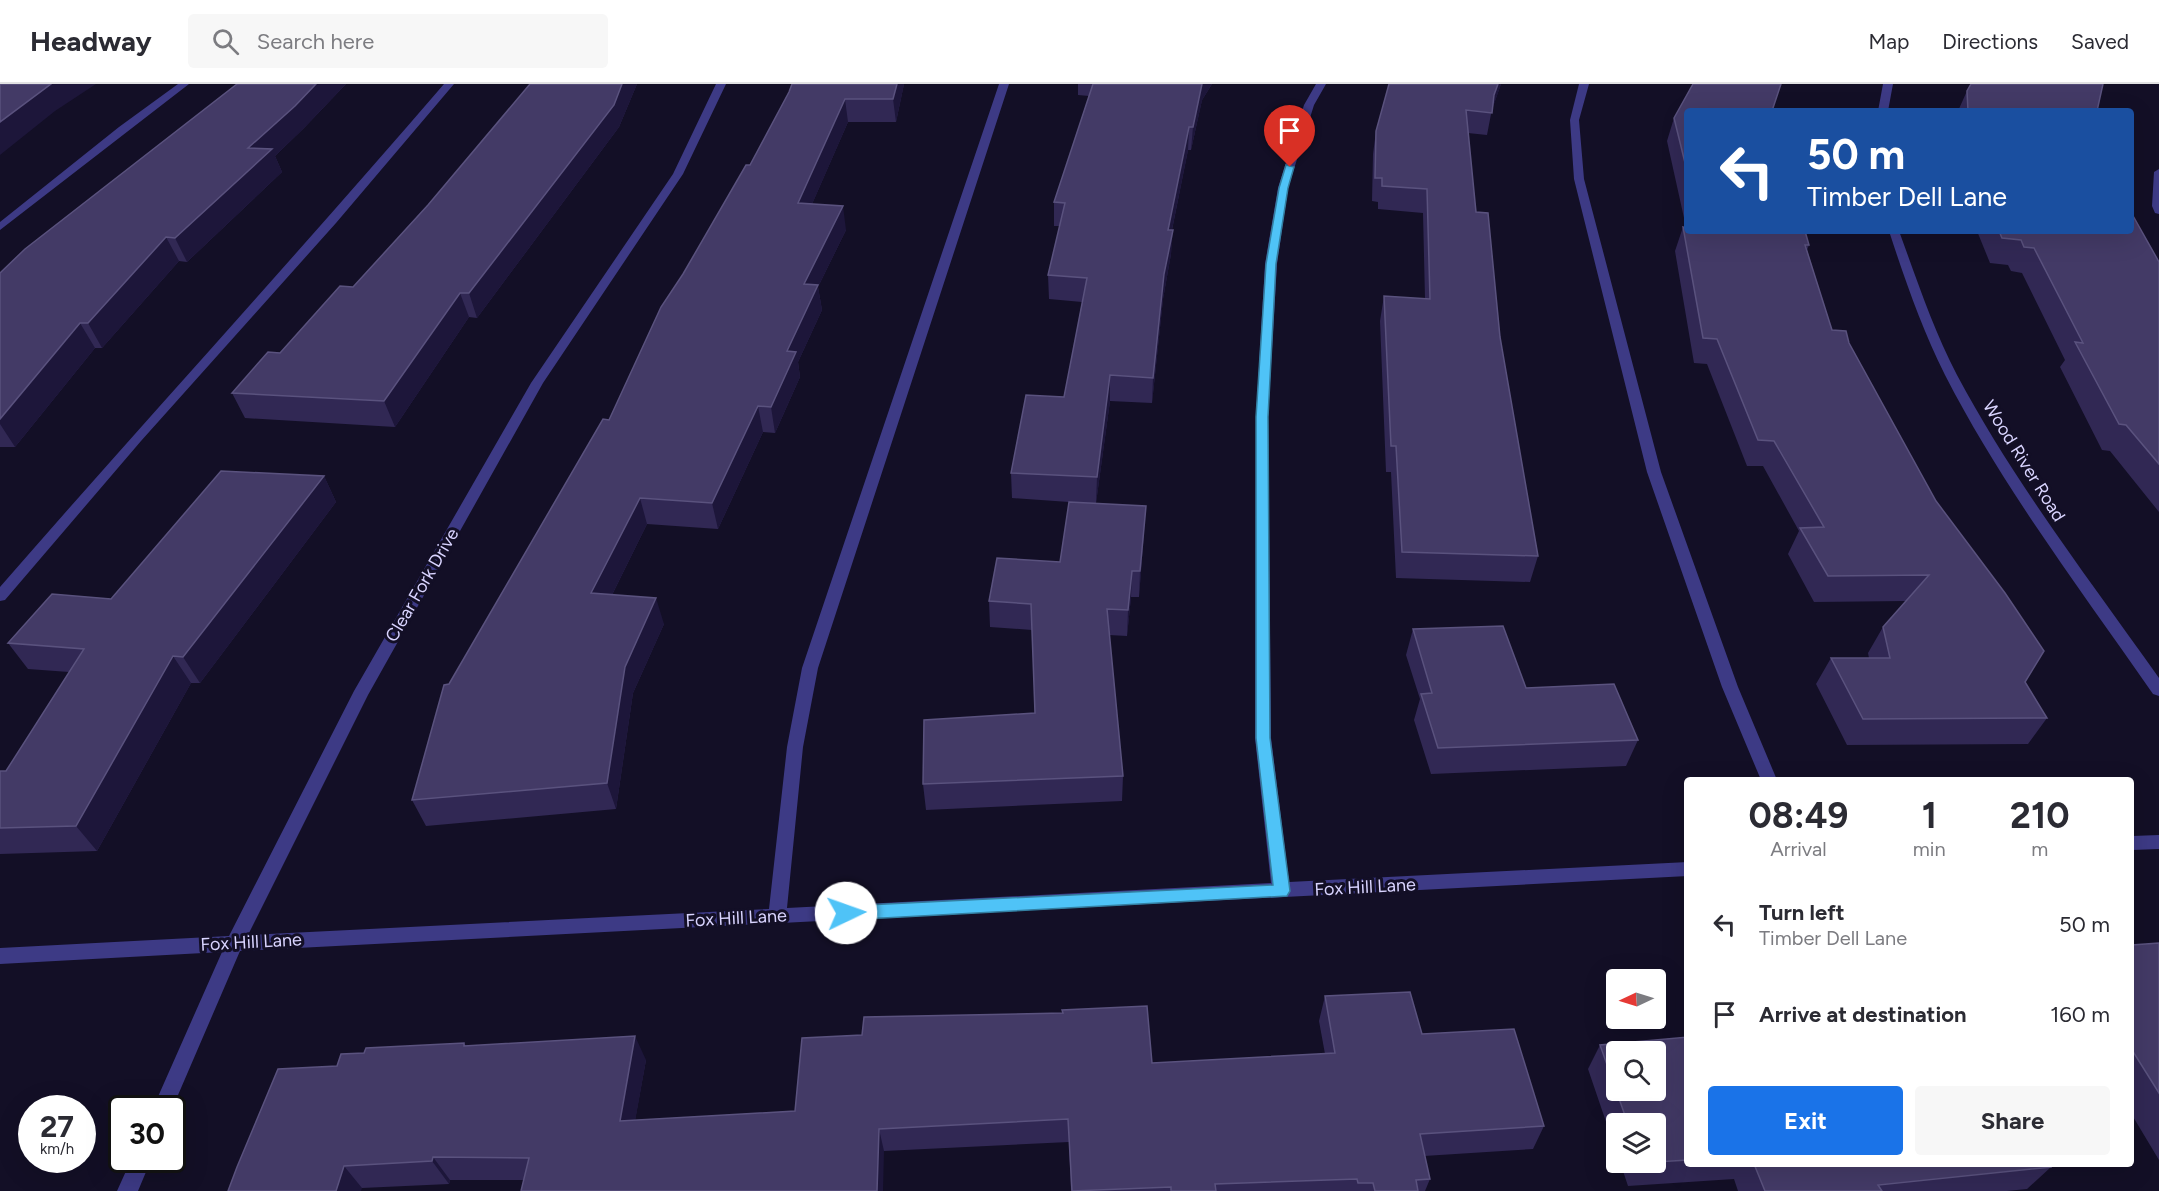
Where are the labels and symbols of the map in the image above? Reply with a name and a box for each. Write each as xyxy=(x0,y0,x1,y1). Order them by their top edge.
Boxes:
pin xyxy=(1264,105,1315,167)
street label: Wood River Road xyxy=(1978,396,2070,526)
street label: Clear Fork Drive xyxy=(381,524,463,646)
street label: Fox Hill Lane xyxy=(1314,873,1416,901)
position arrow xyxy=(814,881,878,945)
street label: Fox Hill Lane xyxy=(685,904,787,932)
street label: Fox Hill Lane xyxy=(200,928,302,956)
north arrow xyxy=(1606,969,1666,1029)
speed limit sign: 30 xyxy=(108,1095,186,1173)

